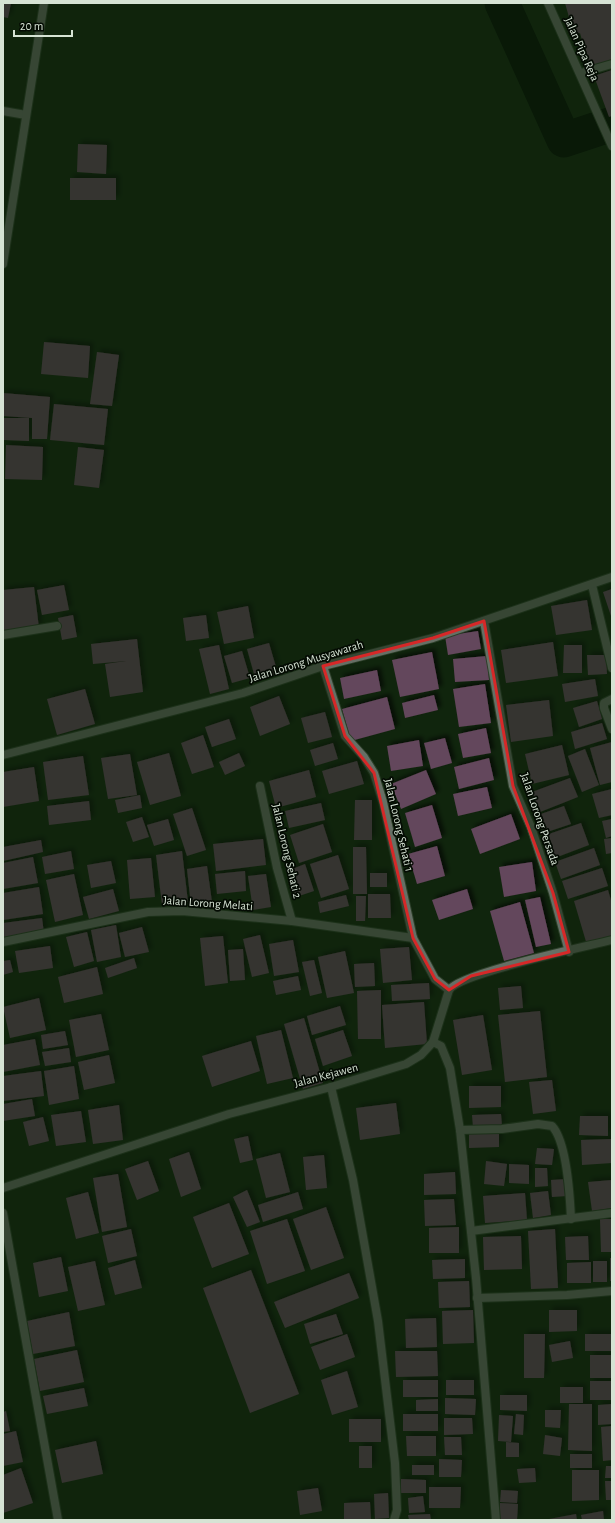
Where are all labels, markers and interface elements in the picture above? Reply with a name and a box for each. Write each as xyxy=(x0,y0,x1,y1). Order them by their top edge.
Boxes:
scale bar xyxy=(14,12,72,38)
street label: Jalan Pipa Reja xyxy=(562,15,602,84)
text: 20 m xyxy=(20,20,43,32)
street label: Jalan Lorong Musyawarah xyxy=(247,638,365,685)
street label: Jalan Lorong Persada xyxy=(519,771,562,867)
street label: Jalan Lorong Sehati 1 xyxy=(382,777,416,873)
street label: Jalan Lorong Sehati 2 xyxy=(270,803,304,900)
street label: Jalan Lorong Melati xyxy=(163,894,253,912)
street label: Jalan Kejawen xyxy=(293,1061,360,1090)

